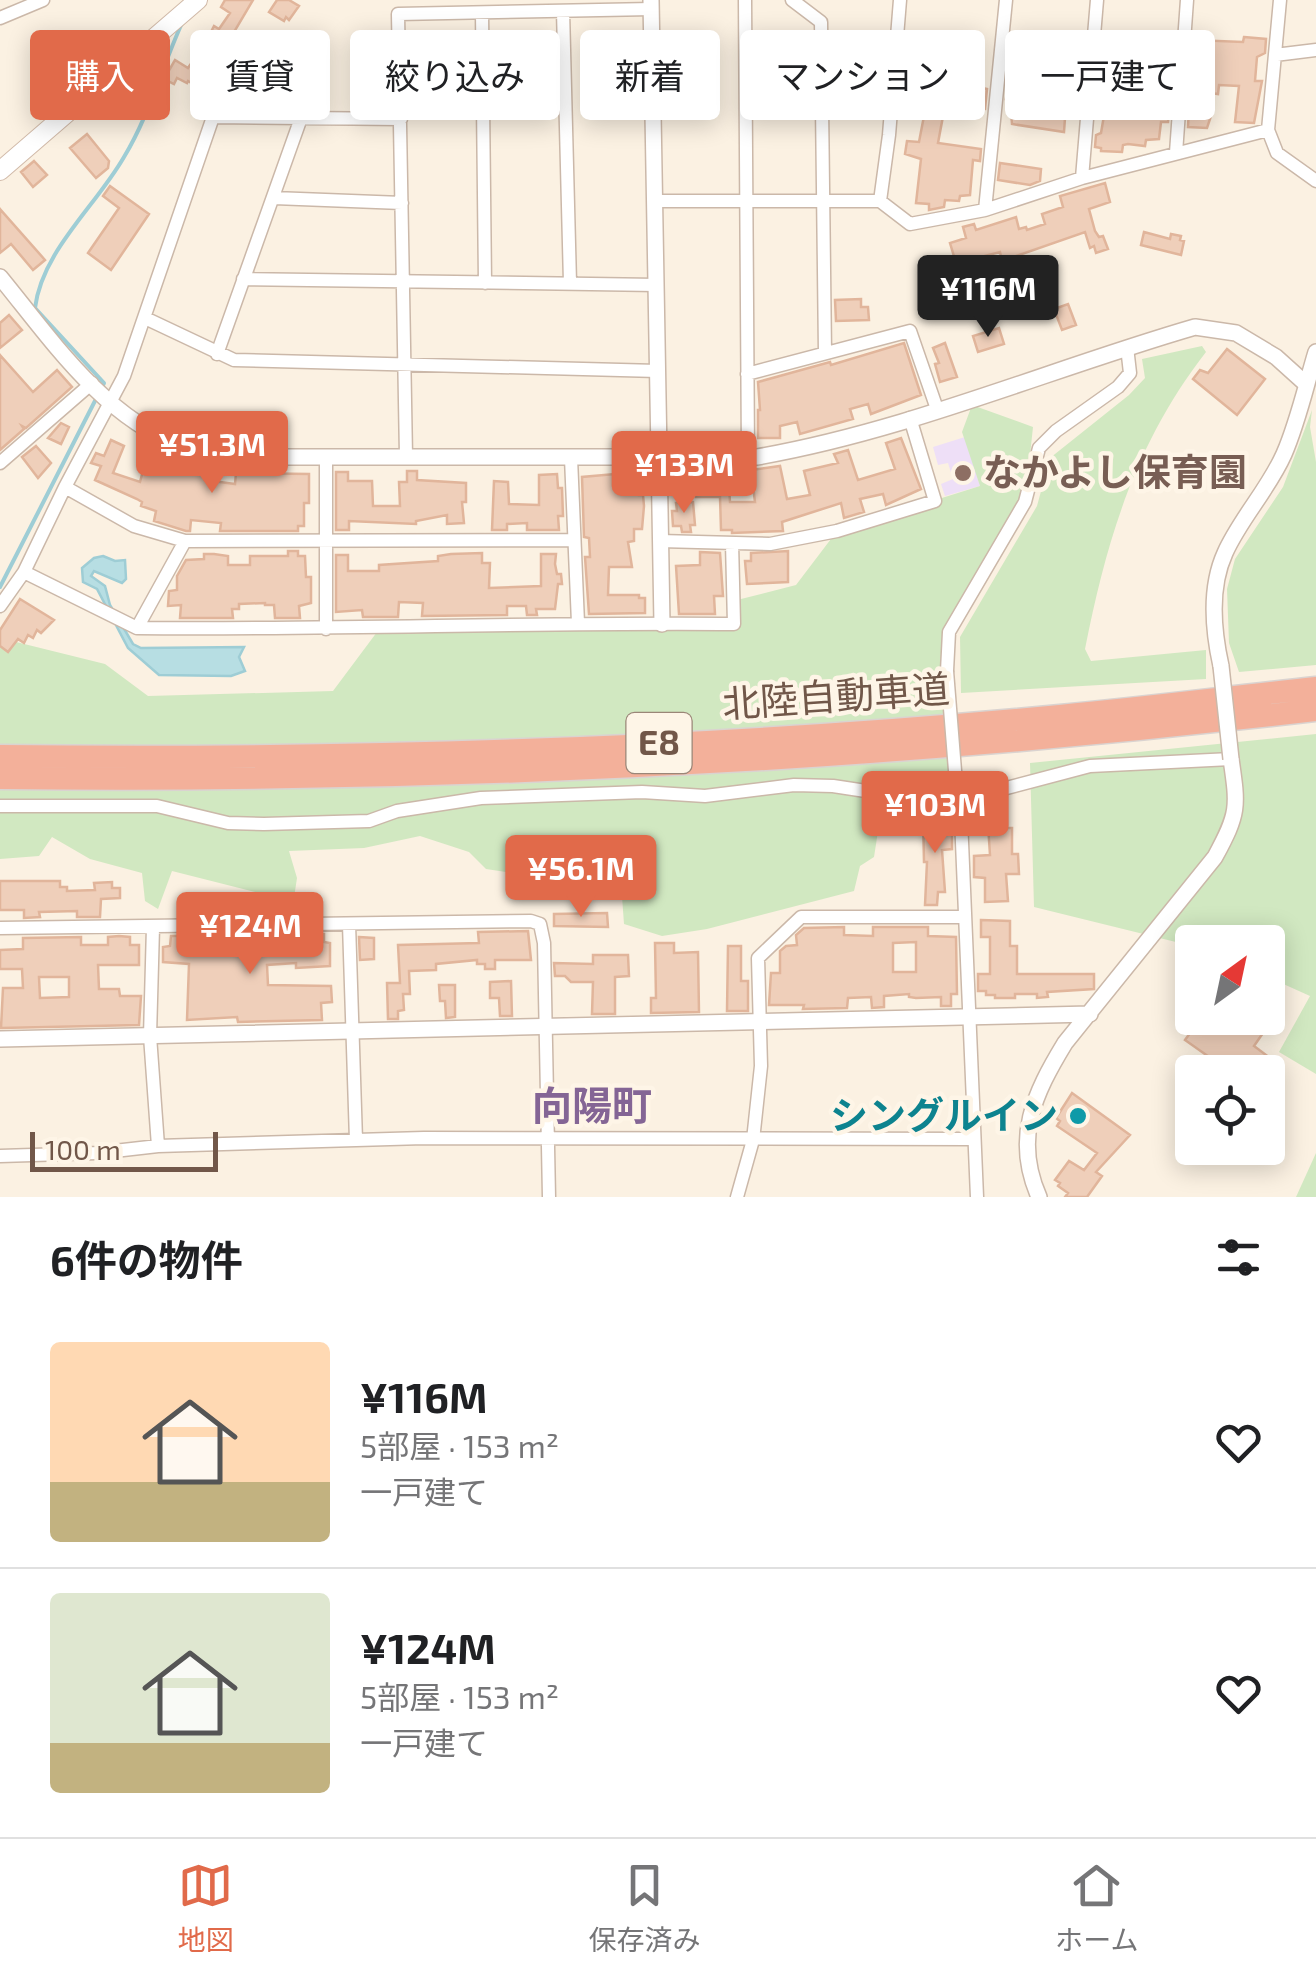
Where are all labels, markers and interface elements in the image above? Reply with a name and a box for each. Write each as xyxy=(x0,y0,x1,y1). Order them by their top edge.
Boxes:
chip: 購入 xyxy=(30,30,170,120)
chip: 賃貸 xyxy=(190,30,330,120)
chip: 絞り込み xyxy=(350,30,560,120)
chip: 新着 xyxy=(580,30,720,120)
chip: マンション xyxy=(740,30,985,120)
chip: 一戸建て xyxy=(1005,30,1215,120)
pin: ¥116M xyxy=(918,255,1058,340)
text: ¥116M xyxy=(939,268,1037,306)
pin: ¥51.3M xyxy=(131,411,293,496)
text: ¥51.3M xyxy=(158,424,266,462)
pin: ¥133M xyxy=(614,431,754,516)
text: ¥133M xyxy=(634,444,734,482)
place label: なかよし保育園 xyxy=(983,448,1247,494)
marker: なかよし保育園 xyxy=(952,462,974,484)
street label: 北陸自動車道 xyxy=(721,664,951,726)
road number: E8 xyxy=(626,713,692,773)
pin: ¥103M xyxy=(865,771,1005,856)
text: ¥103M xyxy=(884,784,986,822)
pin: ¥56.1M xyxy=(500,835,662,920)
text: ¥56.1M xyxy=(527,848,635,886)
pin: ¥124M xyxy=(180,892,320,977)
text: ¥124M xyxy=(198,905,302,943)
north arrow xyxy=(1175,925,1285,1035)
map controls xyxy=(1175,925,1285,1165)
button: locate xyxy=(1175,1055,1285,1165)
district label: 向陽町 xyxy=(532,1080,652,1128)
place label: シングルイン xyxy=(830,1091,1058,1137)
marker: シングルイン xyxy=(1067,1105,1089,1127)
scale bar xyxy=(30,1127,218,1172)
text: 100 m xyxy=(45,1132,121,1166)
icon: filters xyxy=(1211,1230,1266,1285)
text: 6件の物件 xyxy=(50,1234,243,1284)
text: ¥116M xyxy=(360,1371,487,1421)
icon: home xyxy=(130,1382,250,1502)
icon: heart xyxy=(1211,1415,1266,1470)
text: 5部屋 · 153 m² xyxy=(360,1426,559,1464)
text: 一戸建て xyxy=(360,1472,488,1510)
text: ¥124M xyxy=(360,1622,496,1672)
icon: home xyxy=(130,1633,250,1753)
icon: heart xyxy=(1211,1666,1266,1721)
text: 5部屋 · 153 m² xyxy=(360,1677,559,1715)
text: 一戸建て xyxy=(360,1723,488,1761)
tab: 地図 xyxy=(177,1858,233,1958)
tab: 保存済み xyxy=(588,1858,700,1958)
tab: ホーム xyxy=(1055,1858,1139,1958)

